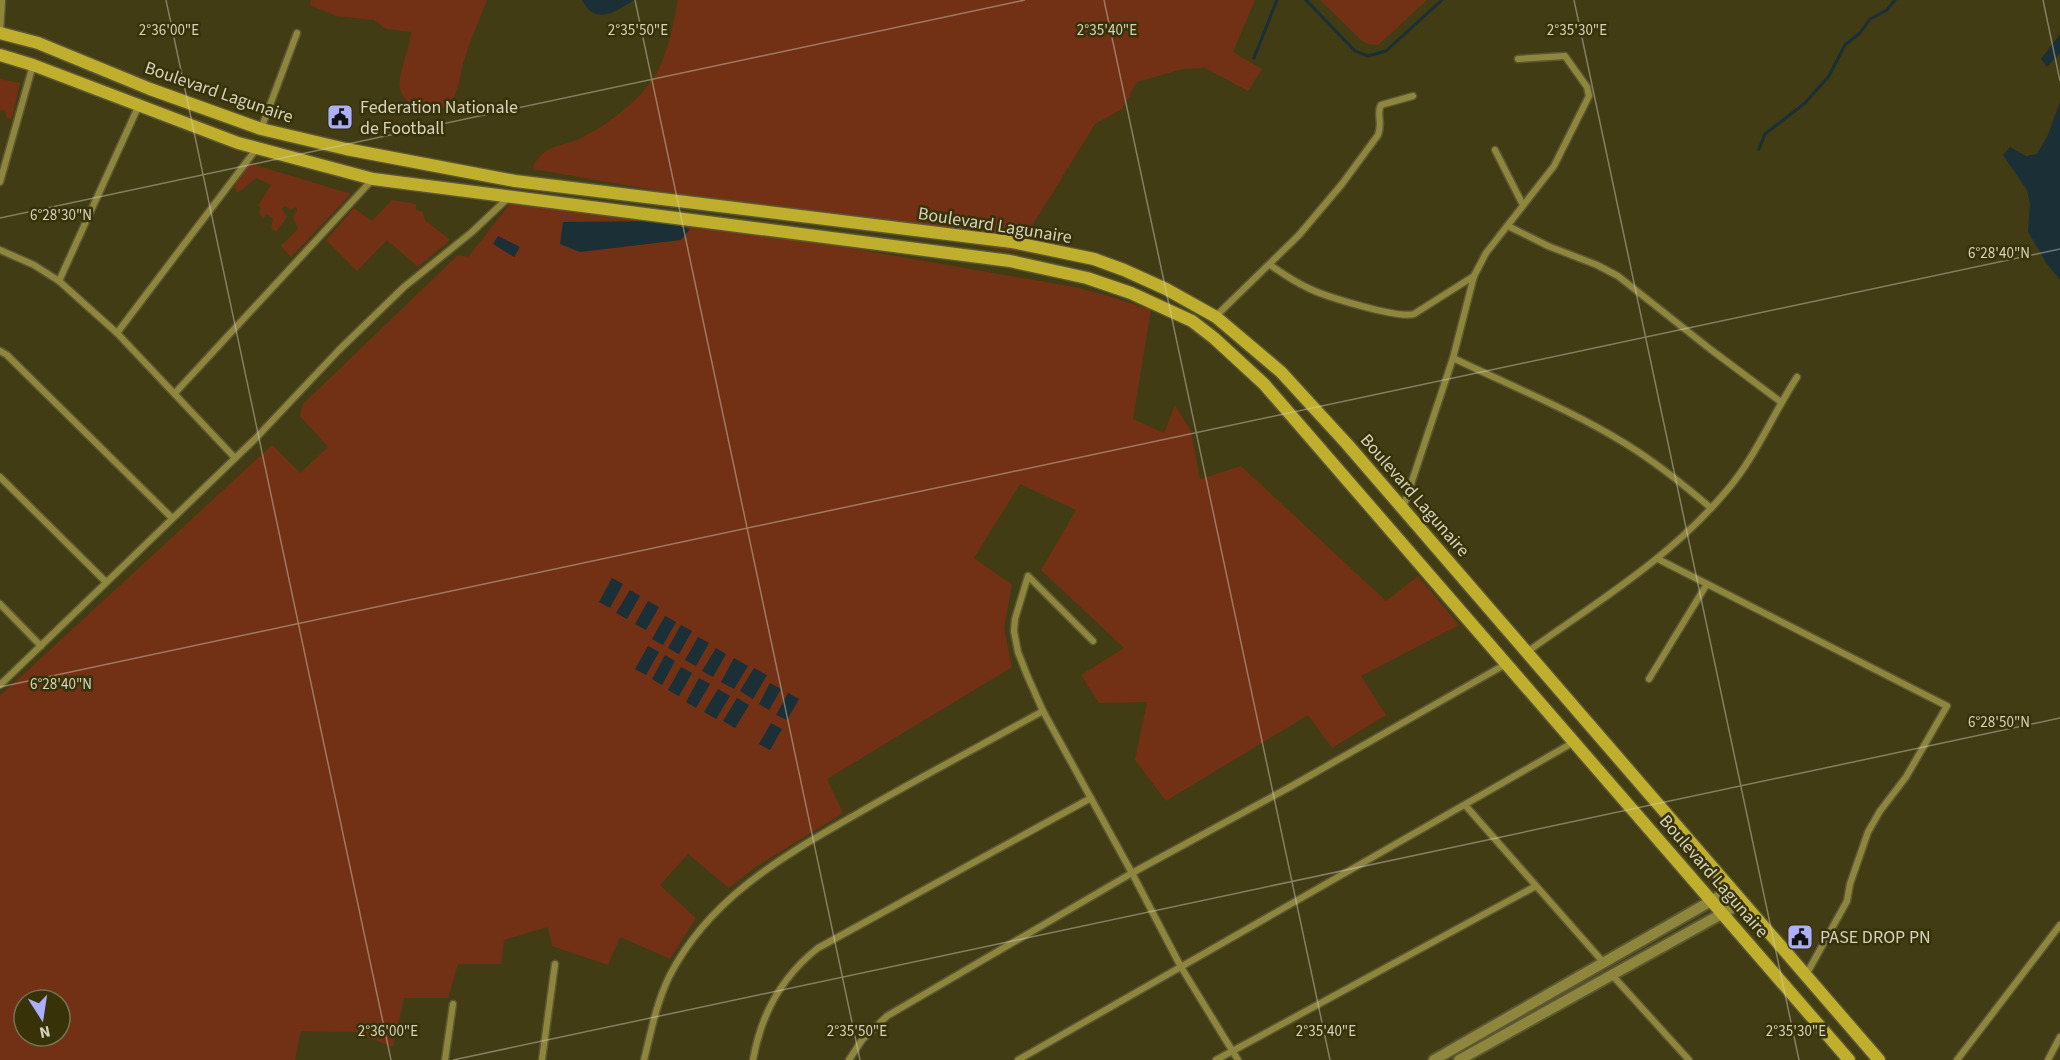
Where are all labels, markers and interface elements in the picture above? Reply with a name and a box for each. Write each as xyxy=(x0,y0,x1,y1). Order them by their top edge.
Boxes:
text: 2°36'00"E xyxy=(139,20,199,41)
text: 2°35'50"E xyxy=(608,20,668,41)
text: 2°35'40"E xyxy=(1077,20,1137,41)
text: 2°35'30"E xyxy=(1547,20,1607,41)
street label: Boulevard Lagunaire xyxy=(141,55,297,130)
place label: Federation Nationale de Football xyxy=(360,95,518,141)
public building icon: Federation Nationale de Football xyxy=(325,102,355,132)
street label: Boulevard Lagunaire xyxy=(916,201,1074,250)
text: 6°28'30"N xyxy=(30,205,92,226)
text: 6°28'40"N xyxy=(1968,243,2030,264)
street label: Boulevard Lagunaire xyxy=(1354,428,1475,562)
text: 6°28'40"N xyxy=(30,674,92,695)
text: 6°28'50"N xyxy=(1968,712,2030,733)
street label: Boulevard Lagunaire xyxy=(1653,809,1774,943)
public building icon: PASE DROP PN xyxy=(1785,922,1815,952)
place label: PASE DROP PN xyxy=(1820,925,1931,950)
north arrow xyxy=(12,988,72,1048)
text: N xyxy=(37,1020,52,1044)
text: 2°36'00"E xyxy=(358,1021,418,1042)
text: 2°35'50"E xyxy=(827,1021,887,1042)
text: 2°35'40"E xyxy=(1296,1021,1356,1042)
text: 2°35'30"E xyxy=(1766,1021,1826,1042)

